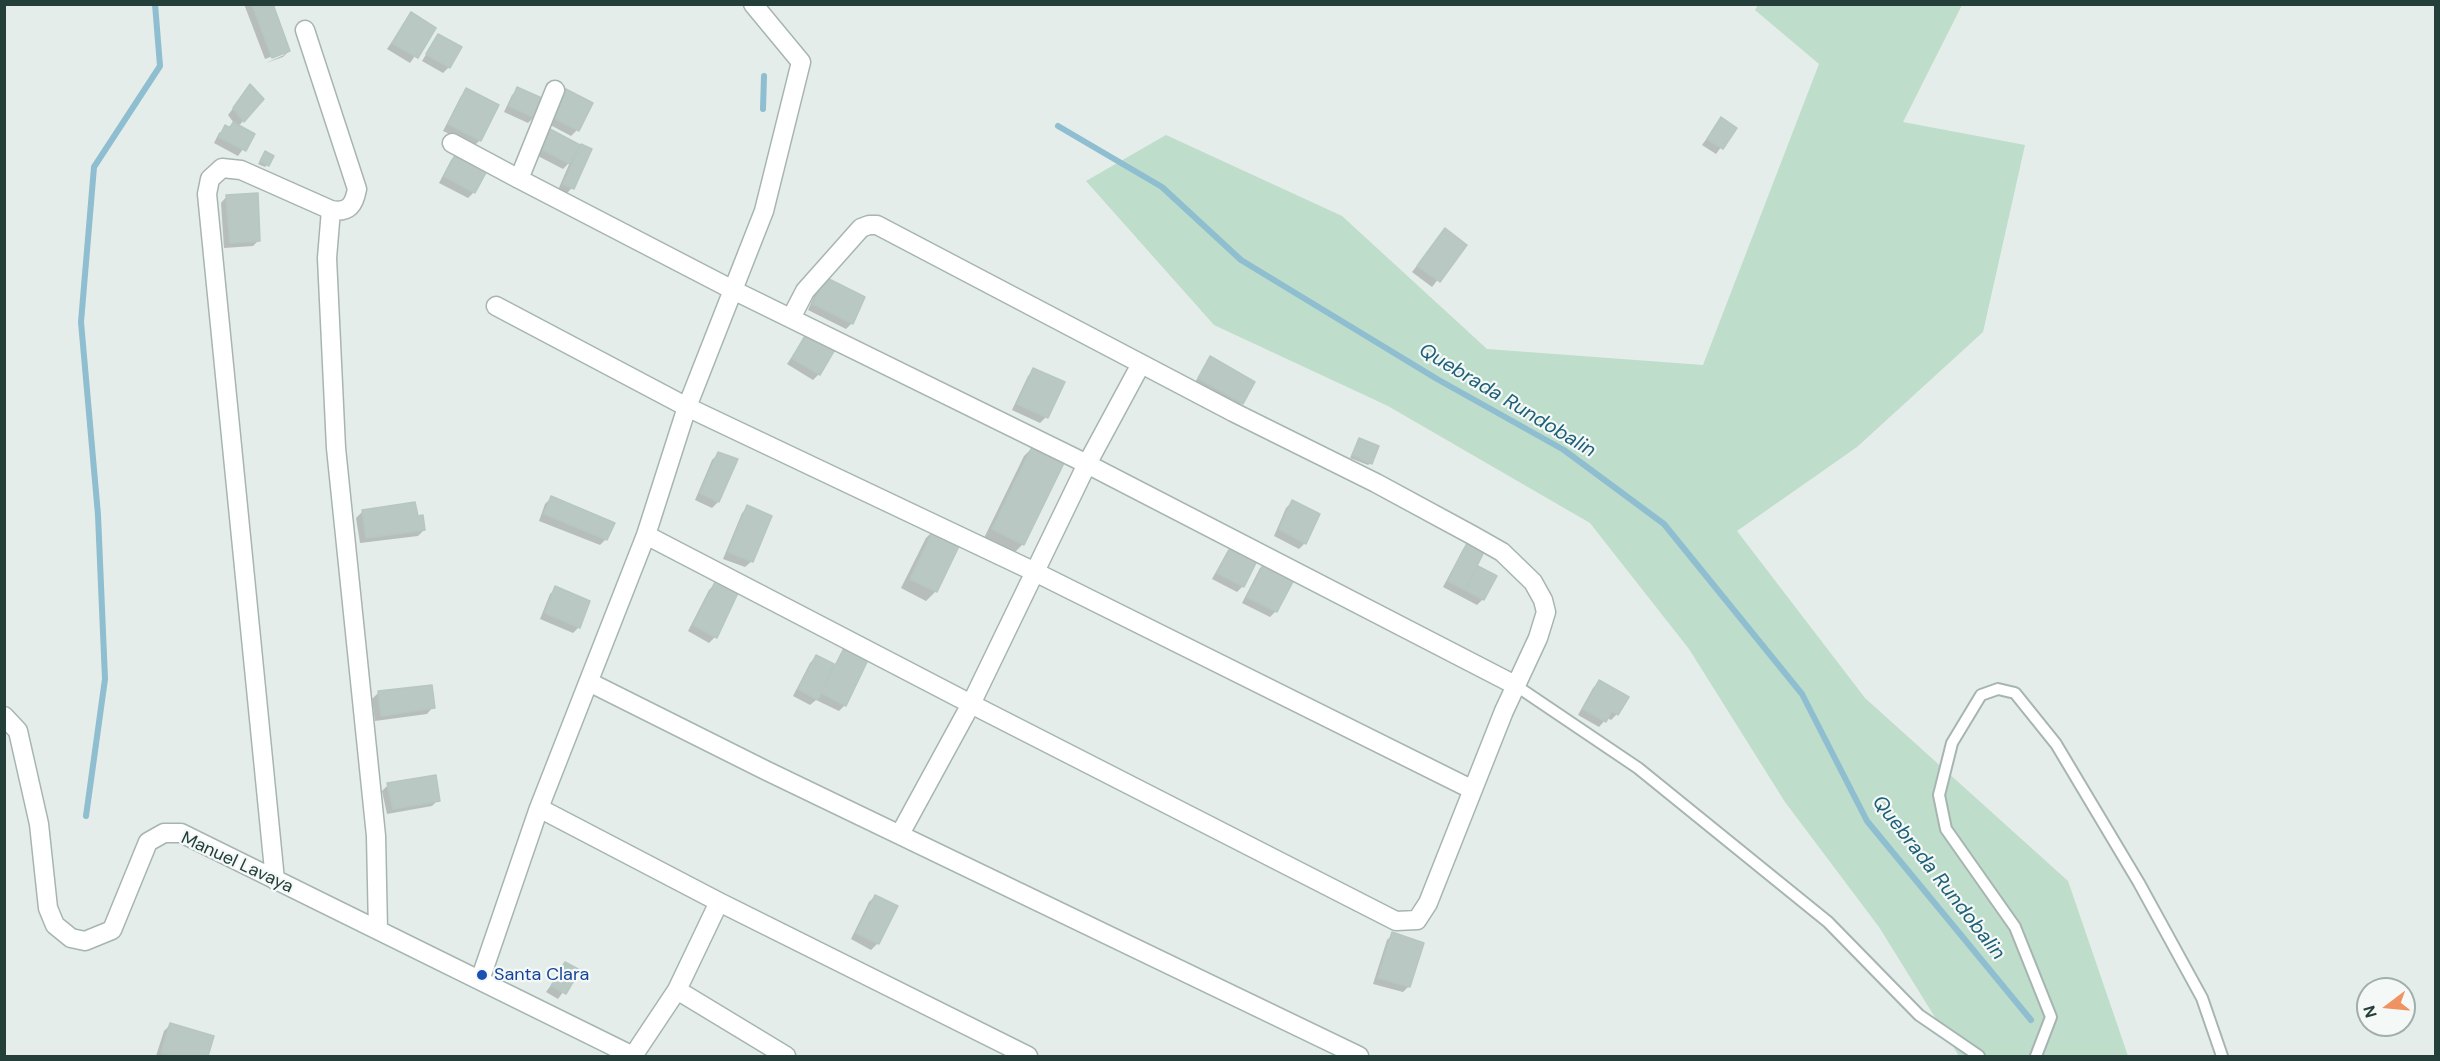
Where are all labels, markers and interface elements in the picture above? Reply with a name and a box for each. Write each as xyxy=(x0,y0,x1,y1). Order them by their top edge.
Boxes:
water label: Quebrada Rundobalin xyxy=(1414,339,1600,463)
water label: Quebrada Rundobalin xyxy=(1866,791,2010,965)
street label: Manuel Lavaya xyxy=(177,828,297,898)
place label: Santa Clara xyxy=(494,964,589,986)
marker: Santa Clara xyxy=(475,968,489,982)
north arrow xyxy=(2356,977,2416,1037)
text: N xyxy=(2358,1003,2382,1020)

